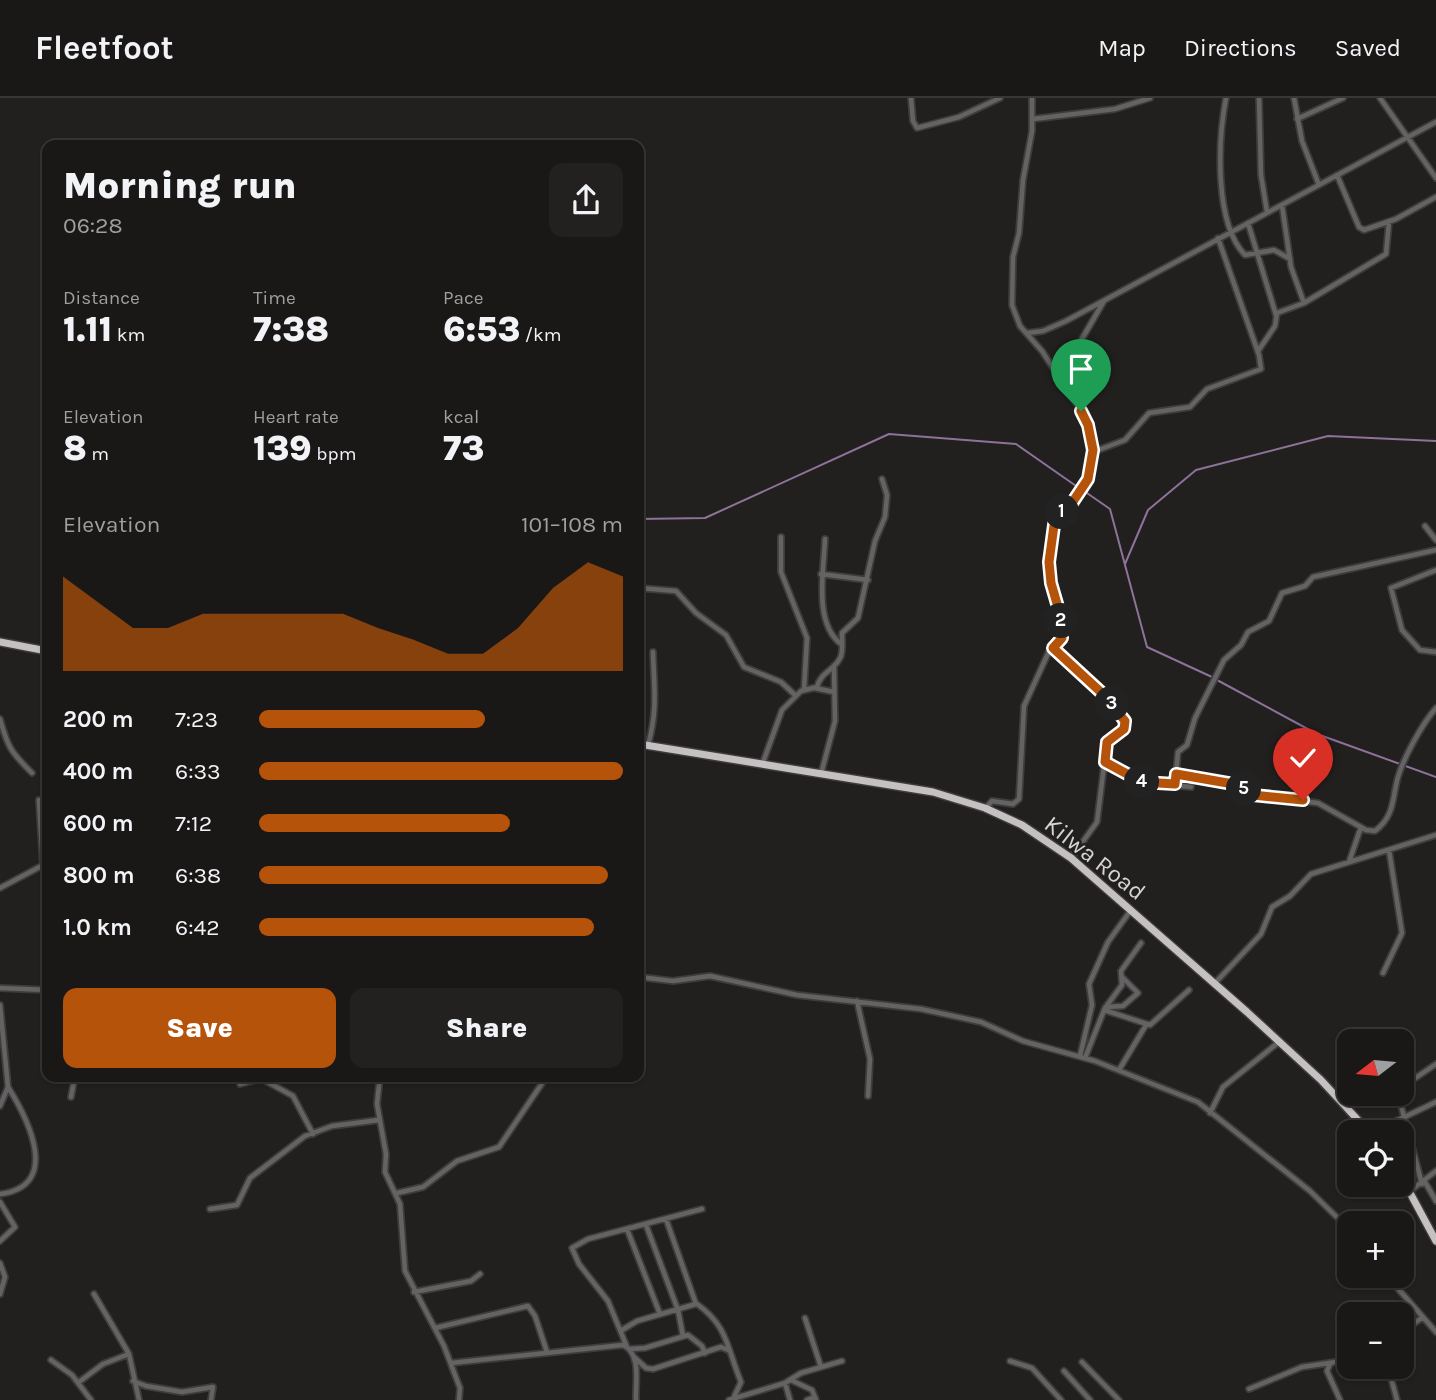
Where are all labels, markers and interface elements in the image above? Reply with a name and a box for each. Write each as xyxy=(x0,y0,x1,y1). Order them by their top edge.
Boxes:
text: Fleetfoot xyxy=(35,29,174,67)
text: Map xyxy=(1098,34,1146,62)
text: Directions xyxy=(1184,34,1297,62)
text: Saved xyxy=(1335,34,1401,62)
text: Morning run xyxy=(63,163,297,208)
button: share xyxy=(549,163,623,237)
text: 06:28 xyxy=(63,212,123,239)
text: Distance xyxy=(63,287,140,309)
text: Time xyxy=(253,287,296,309)
text: Pace xyxy=(443,287,484,309)
text: 1.11 xyxy=(63,309,112,350)
text: 7:38 xyxy=(253,309,329,350)
text: 6:53 xyxy=(443,309,520,350)
text: km xyxy=(112,324,145,346)
text: /km xyxy=(520,324,562,346)
pin xyxy=(1051,339,1111,411)
icon: arrive xyxy=(1062,350,1100,388)
text: Elevation xyxy=(63,406,143,428)
text: Heart rate xyxy=(253,406,339,428)
text: kcal xyxy=(443,406,479,428)
text: 8 xyxy=(63,428,87,469)
text: 139 xyxy=(253,428,312,469)
text: 73 xyxy=(443,428,484,469)
text: m xyxy=(87,443,109,465)
text: bpm xyxy=(312,443,356,465)
pin: 1 xyxy=(1044,494,1080,530)
text: 1 xyxy=(1058,500,1065,522)
text: Elevation xyxy=(63,511,160,538)
text: 101–108 m xyxy=(521,511,623,538)
pin: 2 xyxy=(1044,603,1078,638)
text: 2 xyxy=(1055,609,1066,631)
pin: 3 xyxy=(1094,686,1130,722)
text: 3 xyxy=(1106,692,1117,714)
text: 200 m xyxy=(63,706,134,733)
text: 7:23 xyxy=(175,706,218,733)
pin xyxy=(1273,728,1333,800)
icon: check xyxy=(1284,739,1322,777)
text: 400 m xyxy=(63,758,133,785)
text: 6:33 xyxy=(175,758,221,785)
pin: 4 xyxy=(1124,764,1160,800)
text: 4 xyxy=(1136,770,1147,792)
pin: 5 xyxy=(1226,772,1262,806)
text: 5 xyxy=(1238,777,1249,799)
text: 600 m xyxy=(63,810,134,837)
text: 7:12 xyxy=(175,810,212,837)
street label: Kilwa Road xyxy=(1039,810,1151,906)
text: 800 m xyxy=(63,862,135,889)
text: 6:38 xyxy=(175,862,221,889)
text: 1.0 km xyxy=(63,914,132,941)
text: 6:42 xyxy=(175,914,220,941)
button: Save xyxy=(63,988,336,1068)
button: Share xyxy=(350,988,623,1068)
north arrow xyxy=(1337,1029,1414,1106)
map controls xyxy=(1337,1029,1414,1379)
button: locate xyxy=(1337,1120,1414,1197)
button: + xyxy=(1337,1211,1414,1288)
button: − xyxy=(1337,1302,1414,1379)

